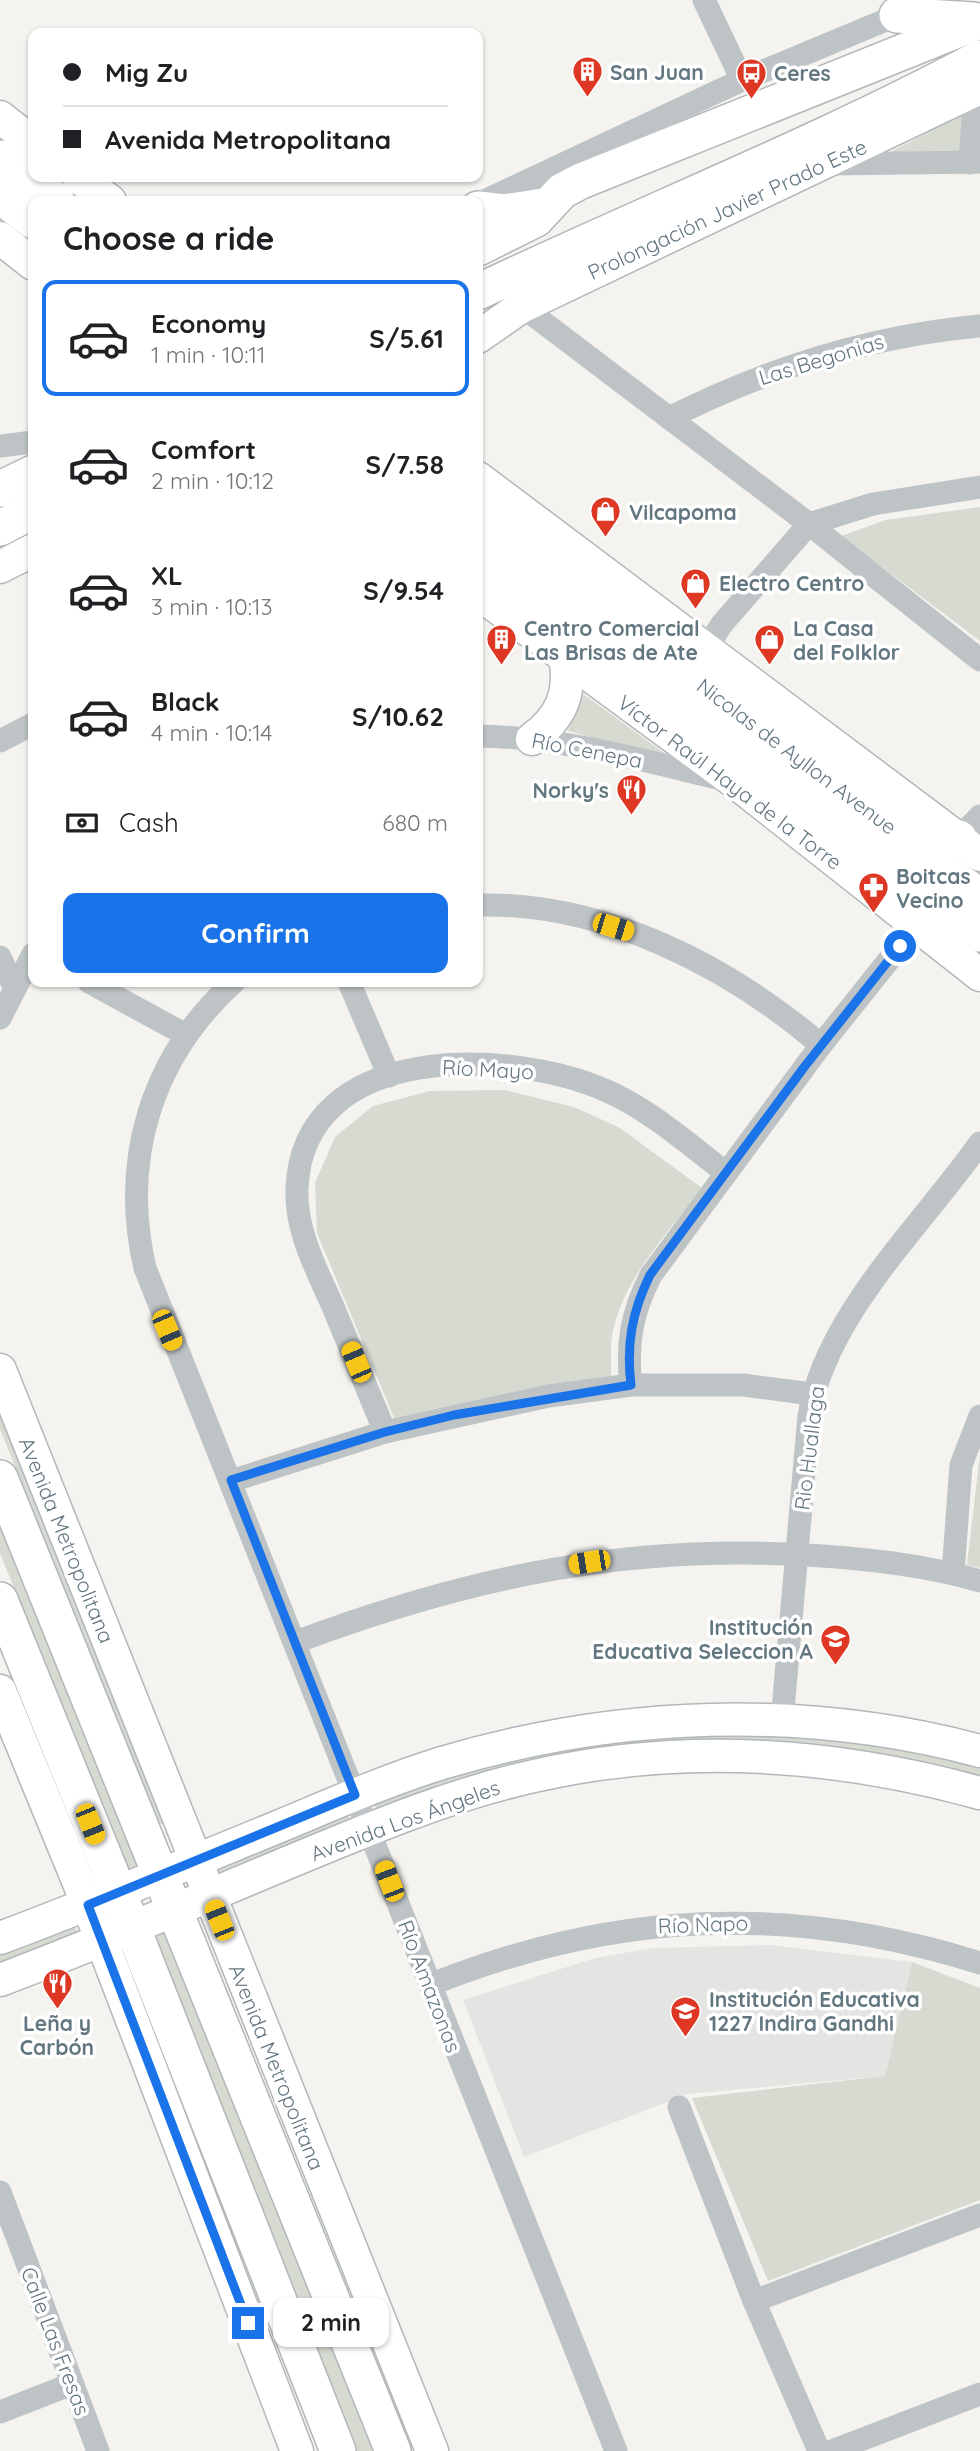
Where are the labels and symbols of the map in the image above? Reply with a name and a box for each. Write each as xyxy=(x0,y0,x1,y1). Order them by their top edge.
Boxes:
building icon: San Juan xyxy=(570,55,604,99)
bus stop icon: Ceres xyxy=(734,56,768,100)
place label: San Juan xyxy=(610,59,704,85)
place label: Ceres xyxy=(774,60,831,86)
street label: Prolongación Javier Prado Este xyxy=(583,133,871,285)
street label: Las Begonias xyxy=(755,328,887,390)
shop icon: Vilcapoma xyxy=(589,495,623,539)
place label: Vilcapoma xyxy=(629,499,737,525)
shop icon: Electro Centro xyxy=(679,566,713,610)
place label: Electro Centro xyxy=(719,570,864,596)
place label: Centro Comercial Las Brisas de Ate xyxy=(524,615,700,665)
place label: La Casa del Folklor xyxy=(793,615,900,665)
building icon: Centro Comercial Las Brisas de Ate xyxy=(484,623,518,667)
shop icon: La Casa del Folklor xyxy=(753,623,787,667)
street label: Nicolas de Ayllon Avenue xyxy=(692,672,902,840)
street label: Víctor Raúl Haya de la Torre xyxy=(613,689,847,875)
street label: Río Cenepa xyxy=(530,727,644,773)
restaurant icon: Norky's xyxy=(615,773,649,817)
place label: Norky's xyxy=(532,777,609,803)
place label: Boitcas Vecino xyxy=(896,863,971,913)
pharmacy icon: Boitcas Vecino xyxy=(856,871,890,915)
car xyxy=(590,911,637,943)
route start xyxy=(884,930,916,962)
street label: Río Mayo xyxy=(442,1054,534,1084)
car xyxy=(150,1307,185,1353)
car xyxy=(339,1339,374,1385)
street label: Rio Huallaga xyxy=(788,1384,830,1512)
street label: Avenida Metropolitana xyxy=(14,1433,120,1647)
car xyxy=(567,1548,612,1576)
place label: Institución Educativa Seleccion A xyxy=(592,1614,814,1664)
school or university icon: Institución Educativa Seleccion A xyxy=(819,1622,853,1666)
street label: Avenida Los Ángeles xyxy=(307,1774,503,1866)
car xyxy=(73,1801,108,1847)
car xyxy=(372,1858,407,1904)
car xyxy=(202,1897,237,1943)
street label: Río Napo xyxy=(657,1909,749,1939)
street label: Río Amazonas xyxy=(393,1916,467,2056)
street label: Avenida Metropolitana xyxy=(224,1960,330,2174)
restaurant icon: Leña y Carbón xyxy=(40,1966,74,2010)
place label: Institución Educativa 1227 Indira Gandhi xyxy=(709,1986,920,2036)
school or university icon: Institución Educativa 1227 Indira Gandhi xyxy=(669,1994,703,2038)
place label: Leña y Carbón xyxy=(20,2010,94,2060)
street label: Calle Las Fresas xyxy=(16,2263,96,2419)
callout: 2 min xyxy=(272,2298,388,2348)
route end xyxy=(232,2307,264,2339)

